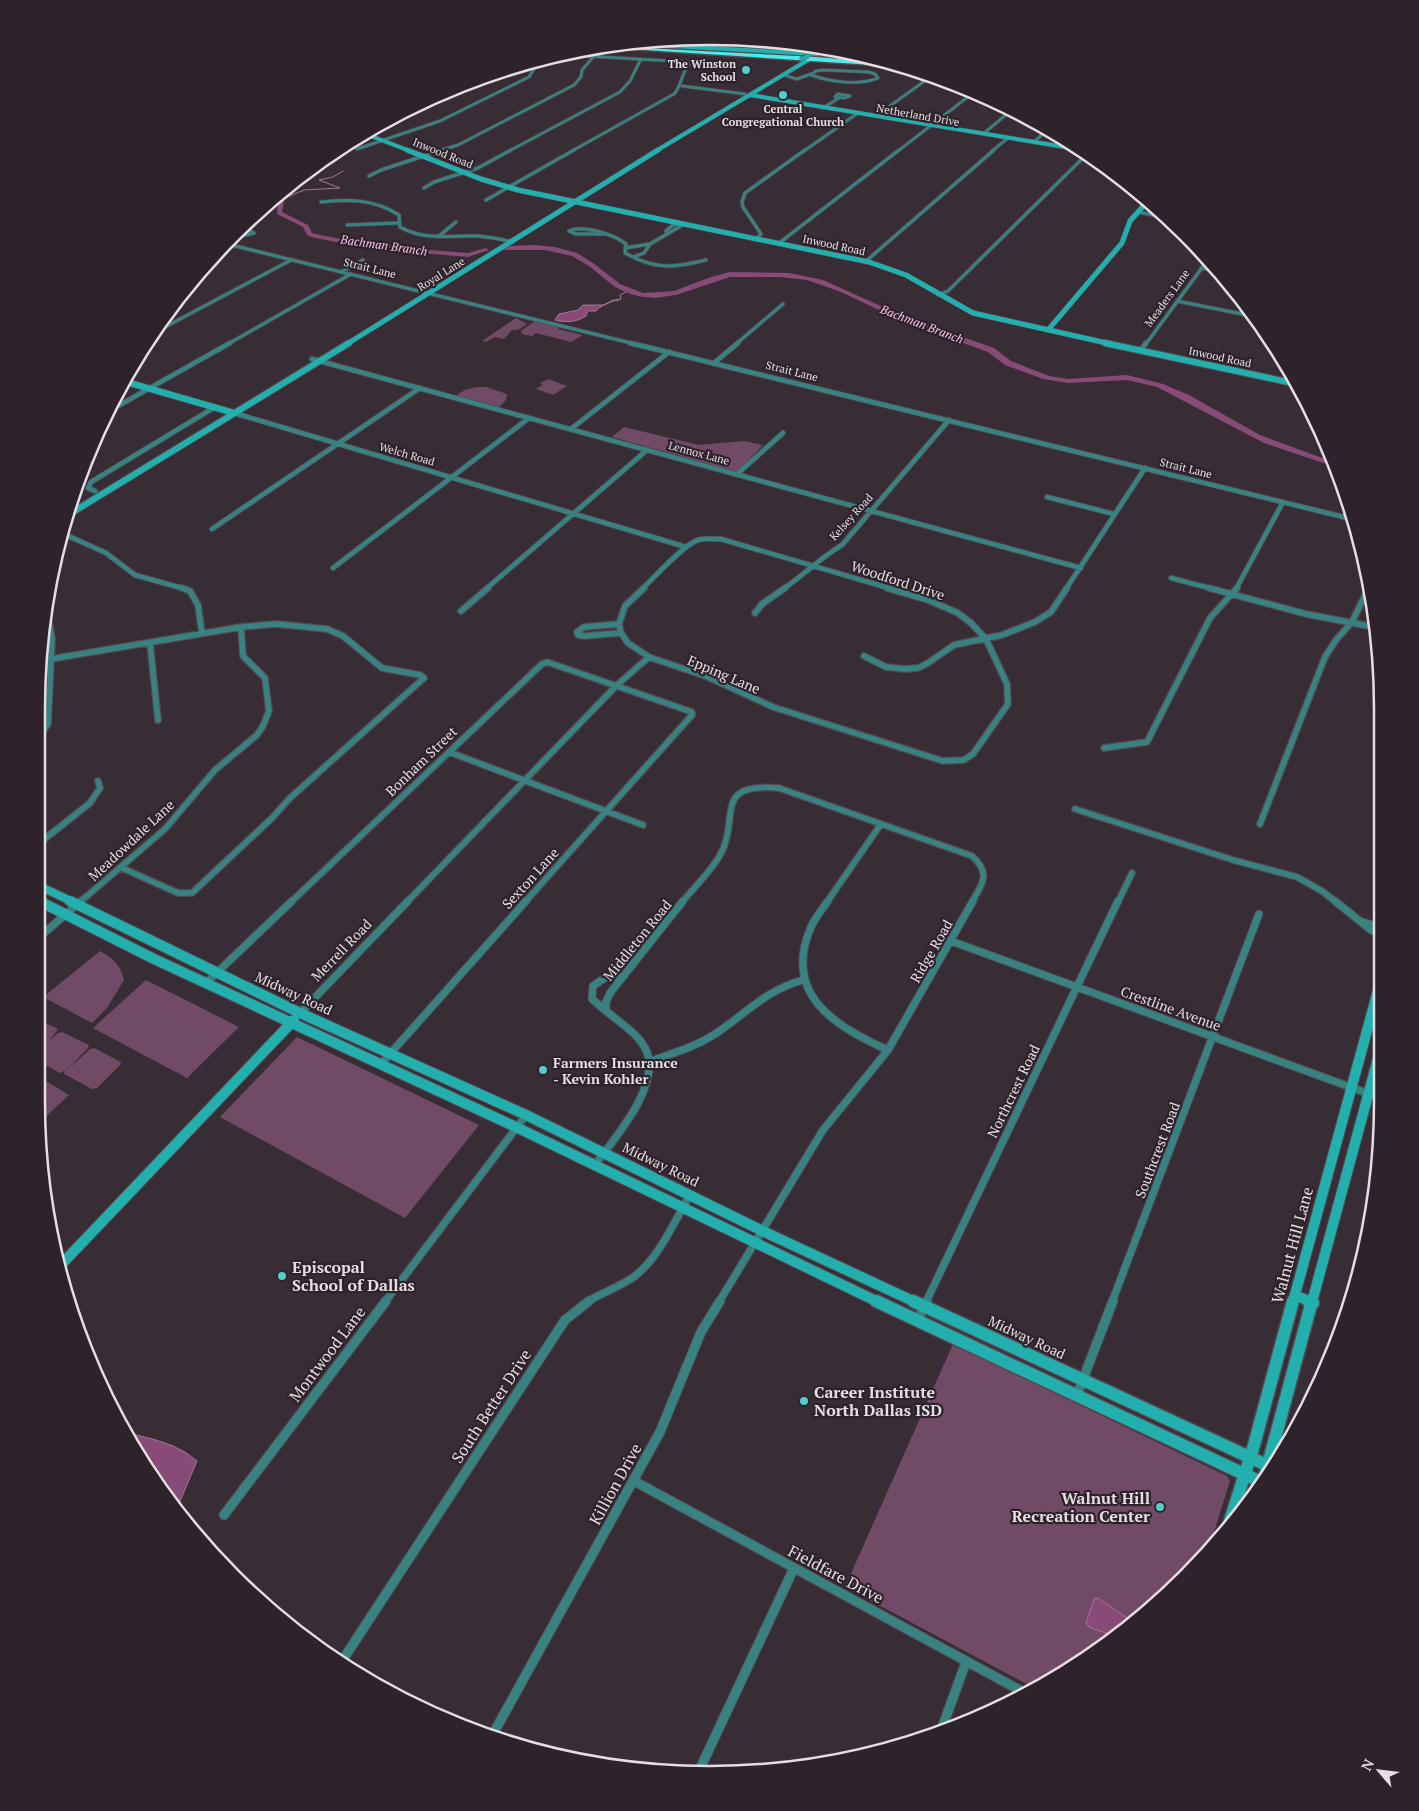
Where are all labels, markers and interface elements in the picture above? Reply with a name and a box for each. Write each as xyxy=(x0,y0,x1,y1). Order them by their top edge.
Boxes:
place label: The Winston School xyxy=(668,57,736,84)
marker: The Winston School xyxy=(740,64,752,76)
marker: Central Congregational Church xyxy=(777,89,789,101)
street label: Netherland Drive xyxy=(875,101,961,129)
place label: Central Congregational Church xyxy=(722,102,844,129)
street label: Inwood Road xyxy=(411,135,475,171)
water label: Bachman Branch xyxy=(339,231,428,259)
street label: Inwood Road xyxy=(801,232,867,258)
street label: Royal Lane xyxy=(415,254,468,294)
street label: Strait Lane xyxy=(342,255,398,281)
street label: Meaders Lane xyxy=(1141,266,1193,329)
water label: Bachman Branch xyxy=(878,301,966,347)
street label: Inwood Road xyxy=(1187,344,1253,370)
street label: Strait Lane xyxy=(764,358,820,384)
street label: Lennox Lane xyxy=(667,438,732,468)
street label: Welch Road xyxy=(378,439,436,469)
street label: Strait Lane xyxy=(1158,455,1214,481)
street label: Kelsey Road xyxy=(826,491,876,543)
street label: Woodford Drive xyxy=(849,556,947,604)
street label: Epping Lane xyxy=(685,650,763,698)
street label: Bonham Street xyxy=(381,721,462,800)
street label: Meadowdale Lane xyxy=(84,795,178,885)
street label: Sexton Lane xyxy=(497,843,563,913)
street label: Middleton Road xyxy=(598,895,676,984)
street label: Merrell Road xyxy=(306,914,376,985)
street label: Ridge Road xyxy=(905,916,957,986)
street label: Midway Road xyxy=(252,967,336,1019)
street label: Crestline Avenue xyxy=(1118,981,1224,1035)
street label: Northcrest Road xyxy=(982,1041,1044,1141)
place label: Farmers Insurance - Kevin Kohler xyxy=(553,1053,678,1088)
marker: Farmers Insurance - Kevin Kohler xyxy=(537,1064,549,1076)
street label: Southcrest Road xyxy=(1130,1099,1184,1201)
street label: Midway Road xyxy=(619,1137,703,1191)
street label: Walnut Hill Lane xyxy=(1266,1184,1318,1306)
place label: Episcopal School of Dallas xyxy=(292,1256,415,1296)
marker: Episcopal School of Dallas xyxy=(276,1270,288,1282)
street label: Montwood Lane xyxy=(284,1302,370,1406)
street label: Midway Road xyxy=(985,1311,1069,1363)
street label: South Better Drive xyxy=(446,1345,536,1467)
place label: Career Institute North Dallas ISD xyxy=(814,1381,942,1421)
marker: Career Institute North Dallas ISD xyxy=(798,1395,810,1407)
street label: Killion Drive xyxy=(584,1439,646,1529)
place label: Walnut Hill Recreation Center xyxy=(1012,1487,1150,1527)
marker: Walnut Hill Recreation Center xyxy=(1154,1501,1166,1513)
street label: Fieldfare Drive xyxy=(784,1540,888,1608)
north arrow xyxy=(1354,1746,1404,1796)
text: N xyxy=(1356,1755,1378,1774)

